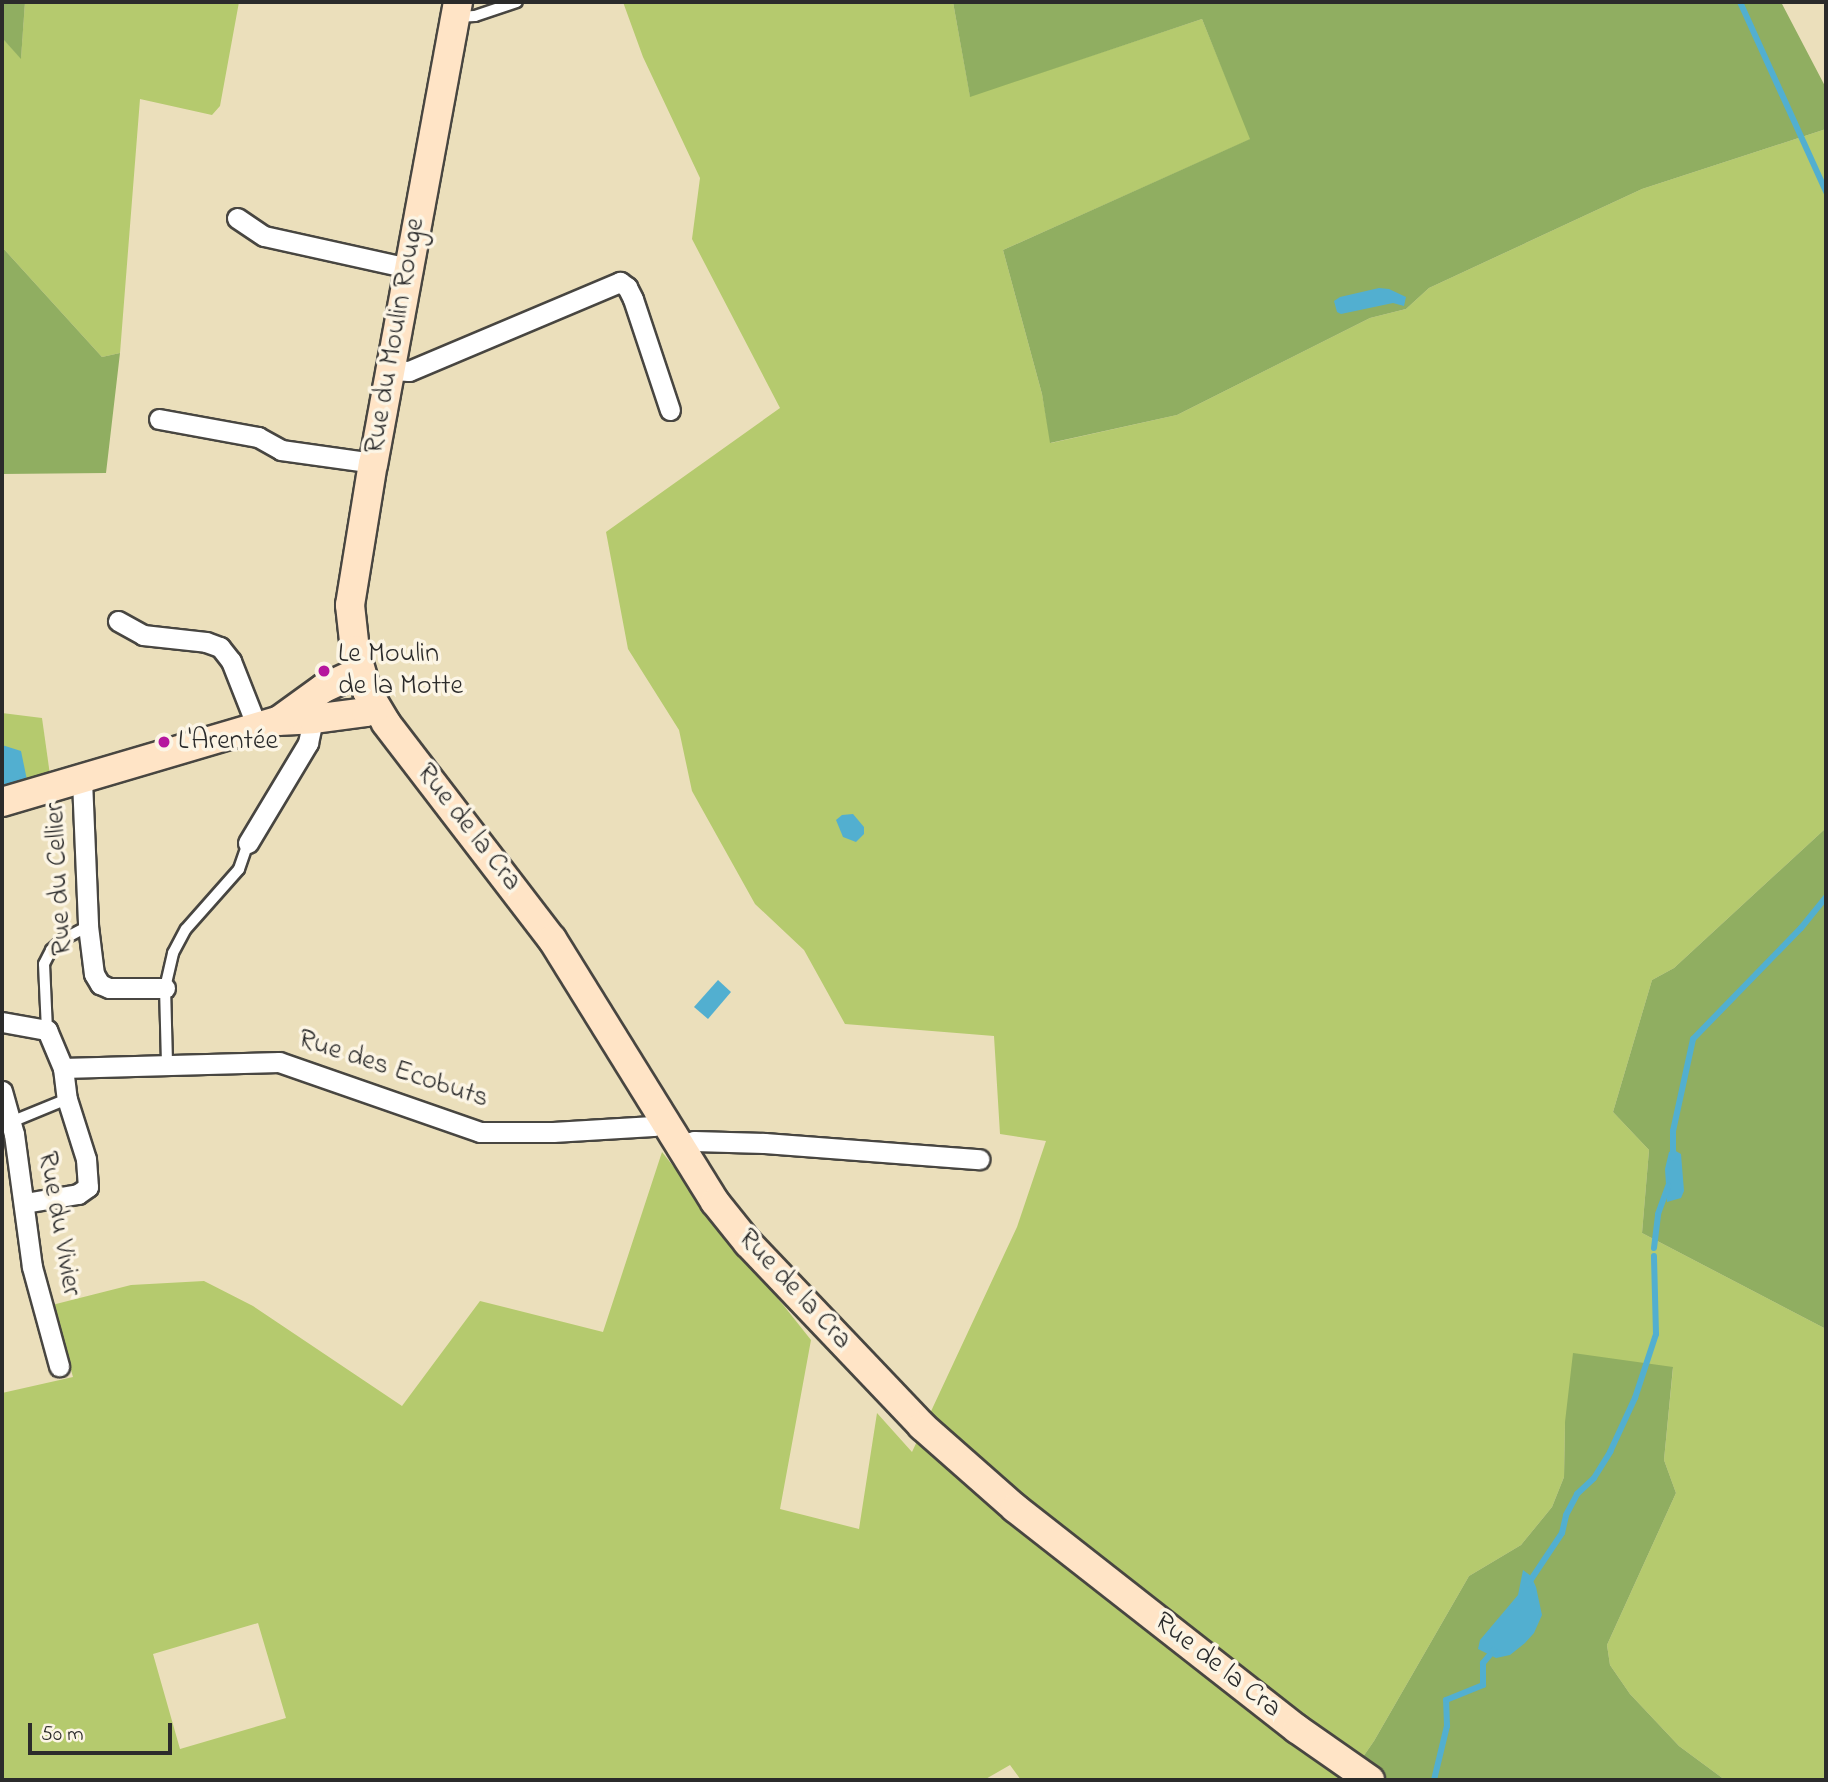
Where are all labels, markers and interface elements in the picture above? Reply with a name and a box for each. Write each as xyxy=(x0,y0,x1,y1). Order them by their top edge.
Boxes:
street label: Rue du Moulin Rouge xyxy=(359,216,433,456)
place label: Le Moulin de la Motte xyxy=(338,638,463,704)
marker: Le Moulin de la Motte xyxy=(316,663,332,679)
place label: L'Arentée xyxy=(178,725,278,759)
marker: L'Arentée xyxy=(156,734,172,750)
street label: Rue de la Cra xyxy=(408,758,528,898)
street label: Rue du Cellier xyxy=(39,802,81,956)
street label: Rue des Ecobuts xyxy=(294,1023,492,1117)
street label: Rue du Vivier xyxy=(29,1149,87,1299)
street label: Rue de la Cra xyxy=(730,1223,858,1357)
street label: Rue de la Cra xyxy=(1147,1606,1287,1726)
scale bar xyxy=(32,1708,175,1752)
text: 50 m xyxy=(41,1720,84,1750)

